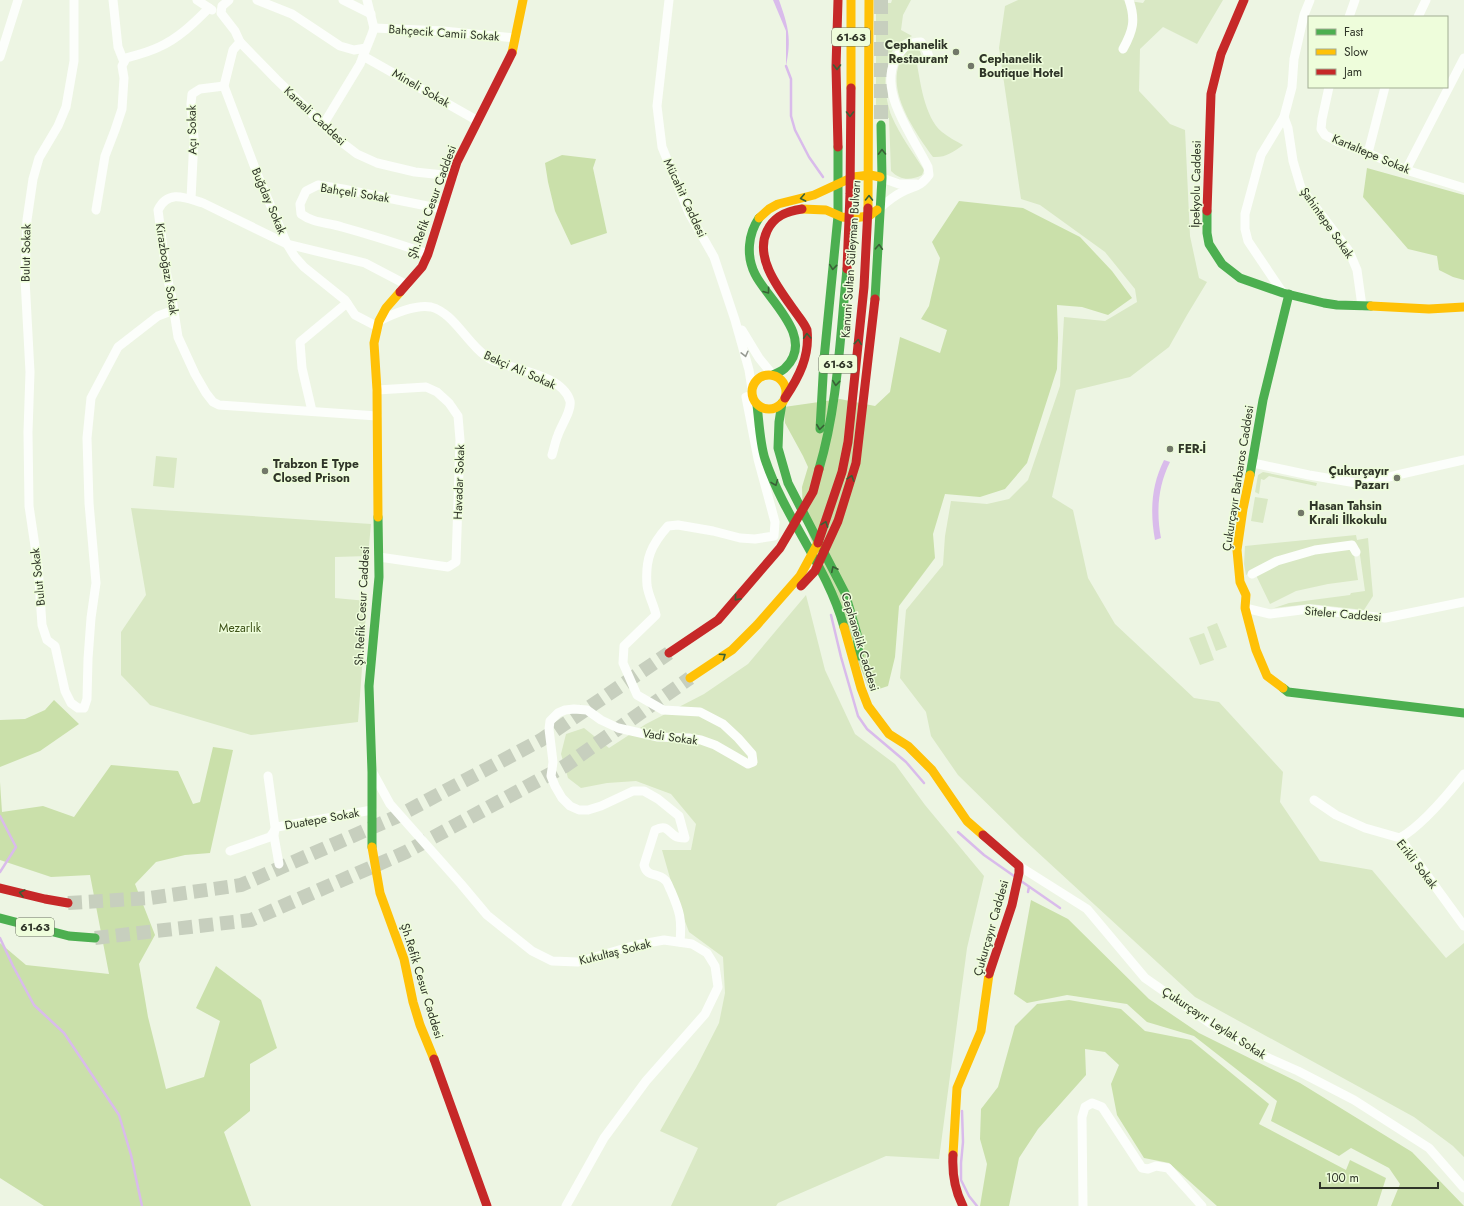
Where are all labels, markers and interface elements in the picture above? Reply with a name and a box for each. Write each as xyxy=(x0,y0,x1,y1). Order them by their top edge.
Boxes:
legend xyxy=(1308,16,1448,88)
street label: Bahçecik Camii Sokak xyxy=(388,20,501,46)
text: Fast xyxy=(1344,23,1363,41)
road number: 61-63 xyxy=(832,28,870,46)
place label: Cephanelik Restaurant xyxy=(885,36,948,68)
text: Slow xyxy=(1344,43,1369,61)
marker: Cephanelik Restaurant xyxy=(951,47,961,57)
place label: Cephanelik Boutique Hotel xyxy=(979,50,1063,82)
marker: Cephanelik Boutique Hotel xyxy=(966,61,976,71)
text: Jam xyxy=(1342,63,1362,81)
street label: Mineli Sokak xyxy=(389,64,454,112)
one-way arrow xyxy=(833,64,841,70)
street label: Karaali Caddesi xyxy=(280,82,350,150)
street label: Açı Sokak xyxy=(183,104,201,155)
one-way arrow xyxy=(846,111,854,117)
street label: Kartaltepe Sokak xyxy=(1329,129,1413,179)
street label: İpekyolu Caddesi xyxy=(1186,140,1206,228)
street label: Şh.Refik Cesur Caddesi xyxy=(403,143,461,261)
one-way arrow xyxy=(878,149,886,155)
street label: Mücahit Caddesi xyxy=(659,156,711,240)
street label: Buğday Sokak xyxy=(247,165,291,238)
street label: Bahçeli Sokak xyxy=(319,179,392,207)
street label: Kanuni Sultan Süleyman Bulvarı xyxy=(836,179,866,339)
street label: Şahintepe Sokak xyxy=(1296,184,1359,263)
one-way arrow xyxy=(800,193,807,201)
one-way arrow xyxy=(864,195,873,201)
street label: Kirazboğazı Sokak xyxy=(151,222,183,317)
street label: Bulut Sokak xyxy=(16,223,36,282)
one-way arrow xyxy=(875,244,883,250)
one-way arrow xyxy=(829,264,838,270)
one-way arrow xyxy=(762,286,769,293)
one-way arrow xyxy=(803,333,811,339)
one-way arrow xyxy=(853,339,862,345)
street label: Bekçi Ali Sokak xyxy=(481,346,560,394)
one-way arrow xyxy=(740,350,749,357)
road number: 61-63 xyxy=(819,355,857,373)
one-way arrow xyxy=(831,380,840,386)
street label: Çukurçayır Barbaros Caddesi xyxy=(1218,404,1258,552)
one-way arrow xyxy=(816,424,825,430)
place label: FER-İ xyxy=(1178,440,1206,458)
street label: Havadar Sokak xyxy=(449,443,469,520)
marker: FER-İ xyxy=(1165,444,1175,454)
place label: Trabzon E Type Closed Prison xyxy=(273,455,359,487)
place label: Çukurçayır Pazarı xyxy=(1328,462,1389,494)
marker: Trabzon E Type Closed Prison xyxy=(260,466,270,476)
marker: Çukurçayır Pazarı xyxy=(1392,473,1402,483)
one-way arrow xyxy=(846,475,855,482)
one-way arrow xyxy=(770,478,778,486)
place label: Hasan Tahsin Kırali İlkokulu xyxy=(1309,497,1387,529)
marker: Hasan Tahsin Kırali İlkokulu xyxy=(1296,508,1306,518)
one-way arrow xyxy=(821,521,829,528)
street label: Şh.Refik Cesur Caddesi xyxy=(350,546,374,666)
street label: Bulut Sokak xyxy=(26,547,50,607)
one-way arrow xyxy=(831,566,838,574)
street label: Cephanelik Caddesi xyxy=(836,590,884,694)
one-way arrow xyxy=(735,593,742,600)
street label: Siteler Caddesi xyxy=(1304,602,1382,626)
park label: Mezarlık xyxy=(219,619,262,637)
one-way arrow xyxy=(718,654,725,661)
street label: Vadi Sokak xyxy=(641,724,699,750)
street label: Duatepe Sokak xyxy=(283,803,361,834)
street label: Erikli Sokak xyxy=(1392,836,1442,893)
street label: Çukurçayır Caddesi xyxy=(969,878,1013,978)
one-way arrow xyxy=(19,890,26,898)
road number: 61-63 xyxy=(16,918,54,936)
street label: Şh.Refik Cesur Caddesi xyxy=(396,921,448,1041)
street label: Kukultaş Sokak xyxy=(577,934,654,970)
street label: Çukurçayır Leylak Sokak xyxy=(1158,982,1270,1064)
scale bar xyxy=(1320,1164,1438,1190)
text: 100 m xyxy=(1326,1169,1359,1187)

